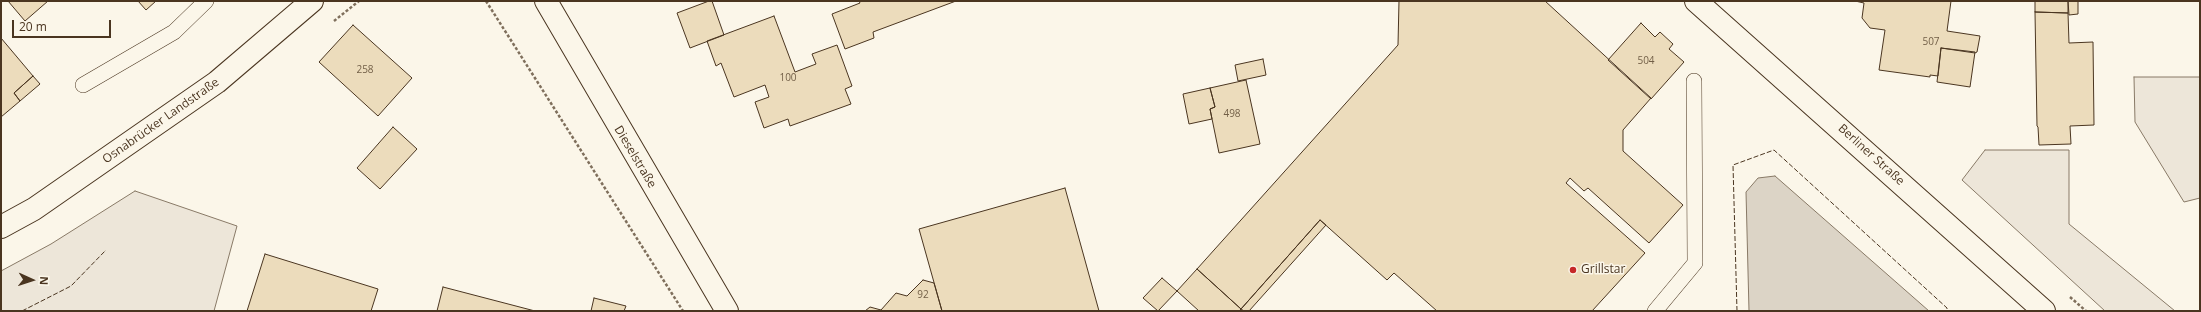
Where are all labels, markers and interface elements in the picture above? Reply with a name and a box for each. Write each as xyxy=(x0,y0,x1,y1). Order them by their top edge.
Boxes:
scale bar xyxy=(14,12,113,38)
text: 20 m xyxy=(19,18,47,35)
house number: 507 xyxy=(1922,36,1940,48)
house number: 504 xyxy=(1637,55,1655,67)
house number: 258 xyxy=(356,64,374,76)
house number: 100 xyxy=(779,72,797,84)
street label: Osnabrücker Landstraße xyxy=(100,75,222,167)
house number: 498 xyxy=(1223,108,1241,120)
street label: Berliner Straße xyxy=(1835,121,1907,189)
street label: Dieselstraße xyxy=(611,123,659,191)
north arrow xyxy=(12,260,52,300)
place label: Grillstar xyxy=(1581,263,1625,277)
marker: Grillstar xyxy=(1568,265,1578,275)
text: N xyxy=(37,276,52,286)
house number: 92 xyxy=(917,289,929,301)

